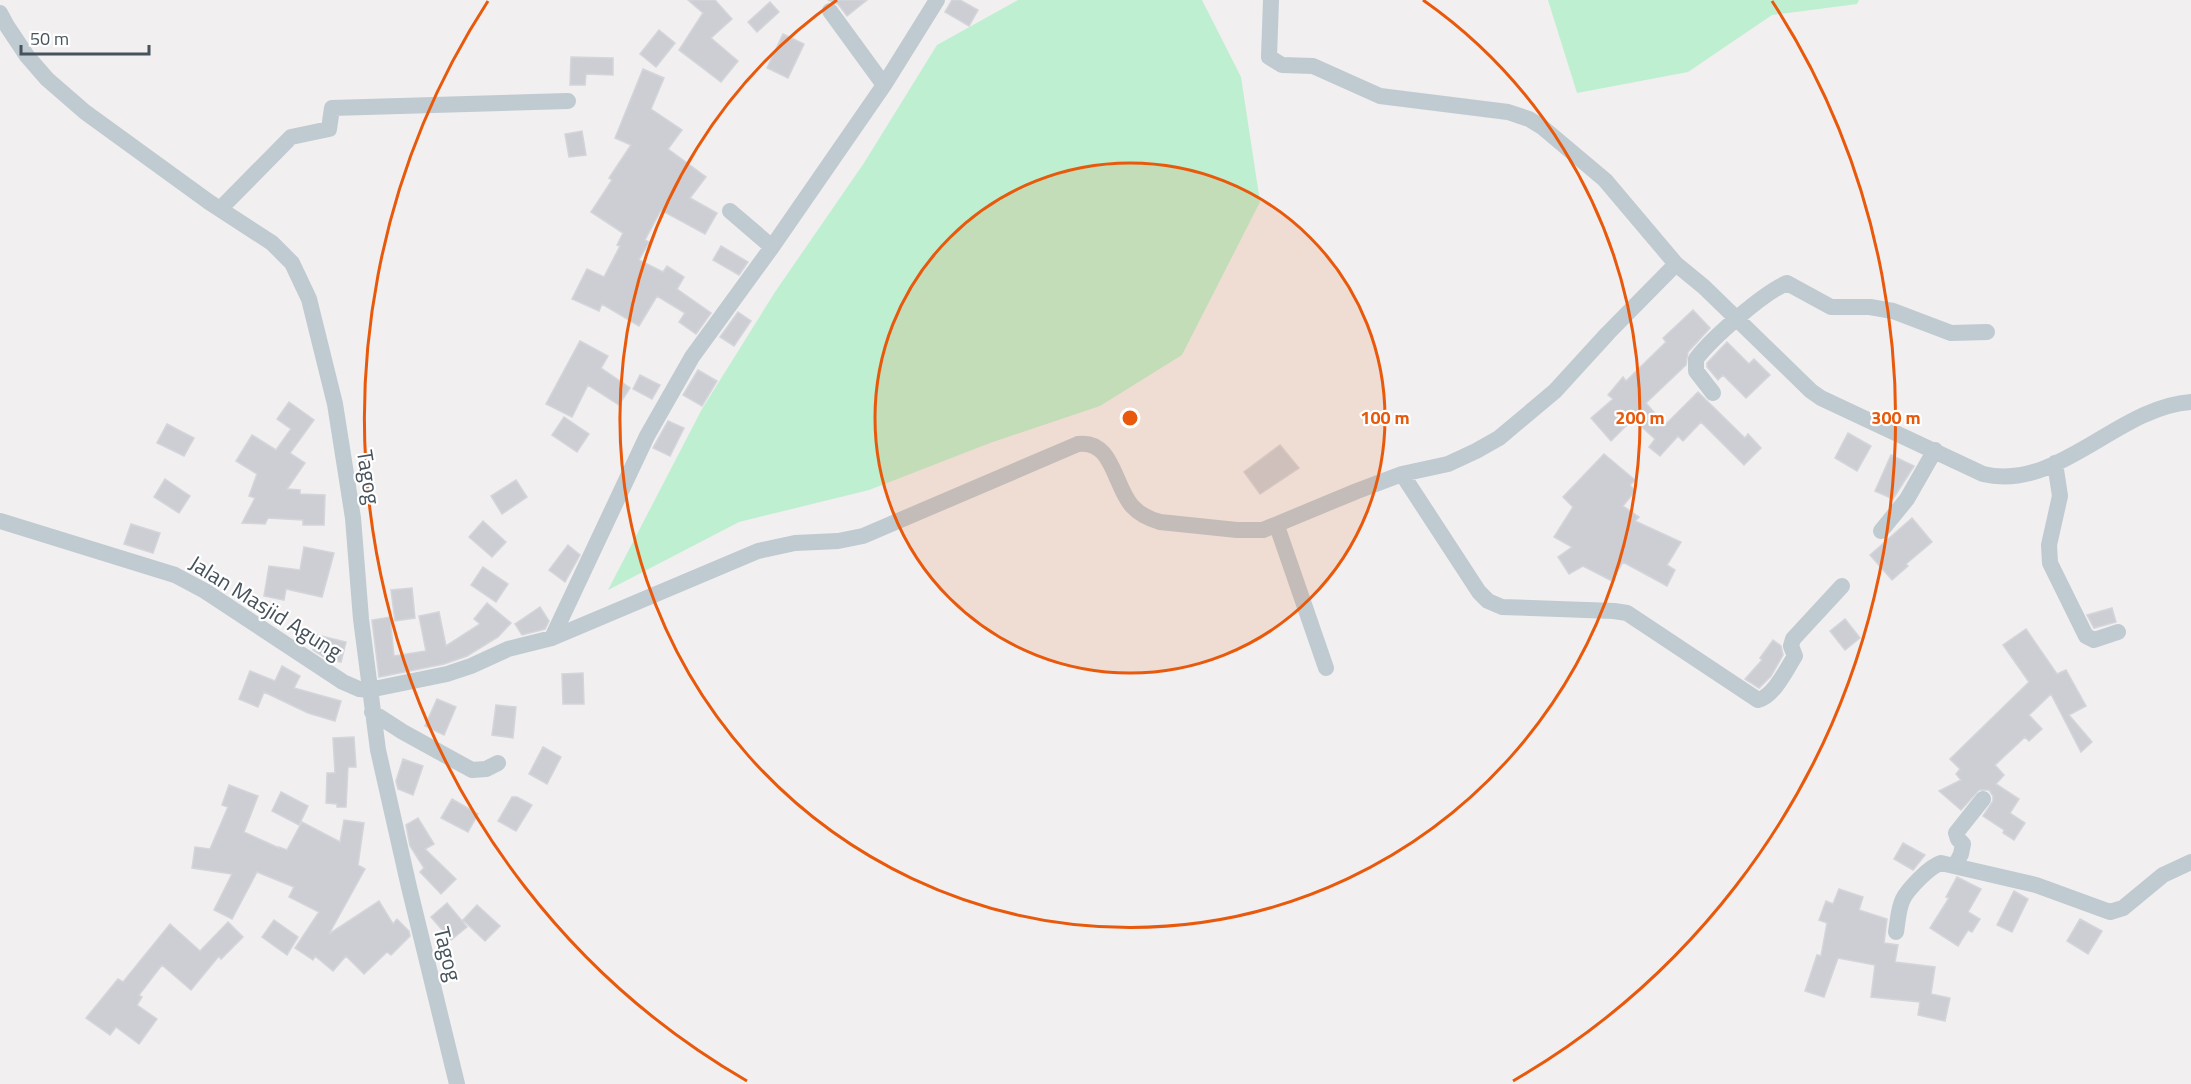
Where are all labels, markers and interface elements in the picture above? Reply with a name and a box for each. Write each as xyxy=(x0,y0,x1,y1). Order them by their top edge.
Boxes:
scale bar xyxy=(21,18,148,56)
text: 50 m xyxy=(30,25,69,52)
text: 100 m xyxy=(1360,404,1410,431)
text: 200 m xyxy=(1615,404,1665,431)
text: 300 m xyxy=(1871,404,1921,431)
centre of rings xyxy=(1120,408,1140,428)
street label: Tagog xyxy=(348,447,390,507)
street label: Jalan Masjid Agung xyxy=(183,546,349,668)
street label: Tagog xyxy=(425,923,471,985)

